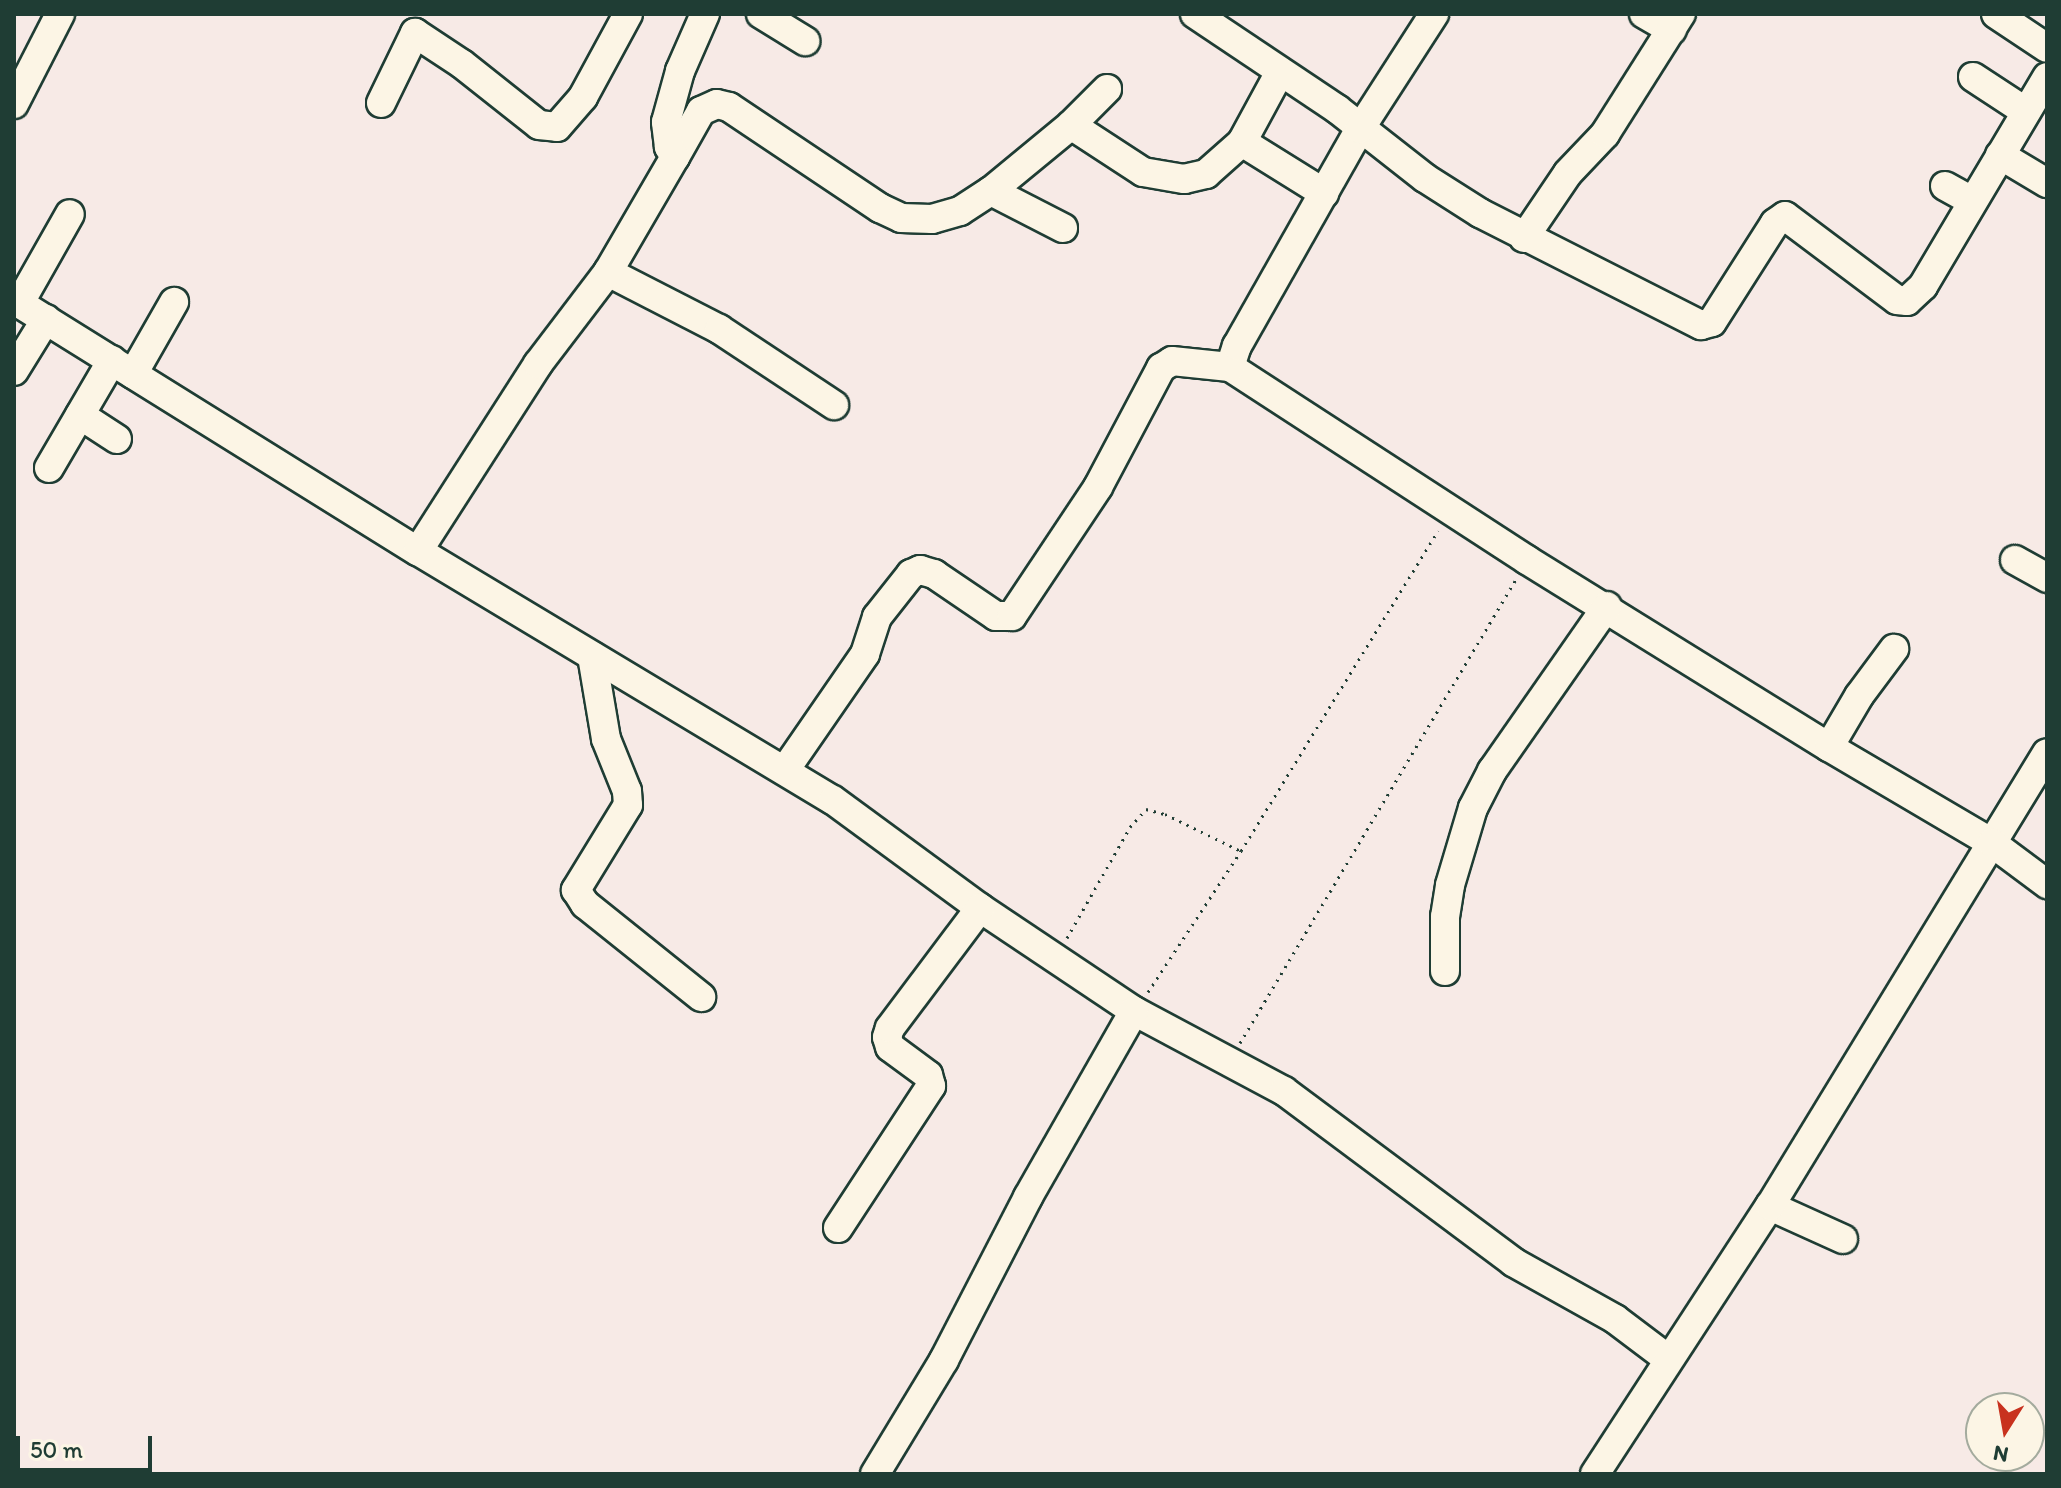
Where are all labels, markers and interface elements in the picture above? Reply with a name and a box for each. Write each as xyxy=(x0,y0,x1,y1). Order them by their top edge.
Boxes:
north arrow xyxy=(1965,1392,2045,1472)
scale bar xyxy=(20,1420,156,1470)
text: 50 m xyxy=(30,1435,83,1464)
text: N xyxy=(1991,1439,2011,1469)

